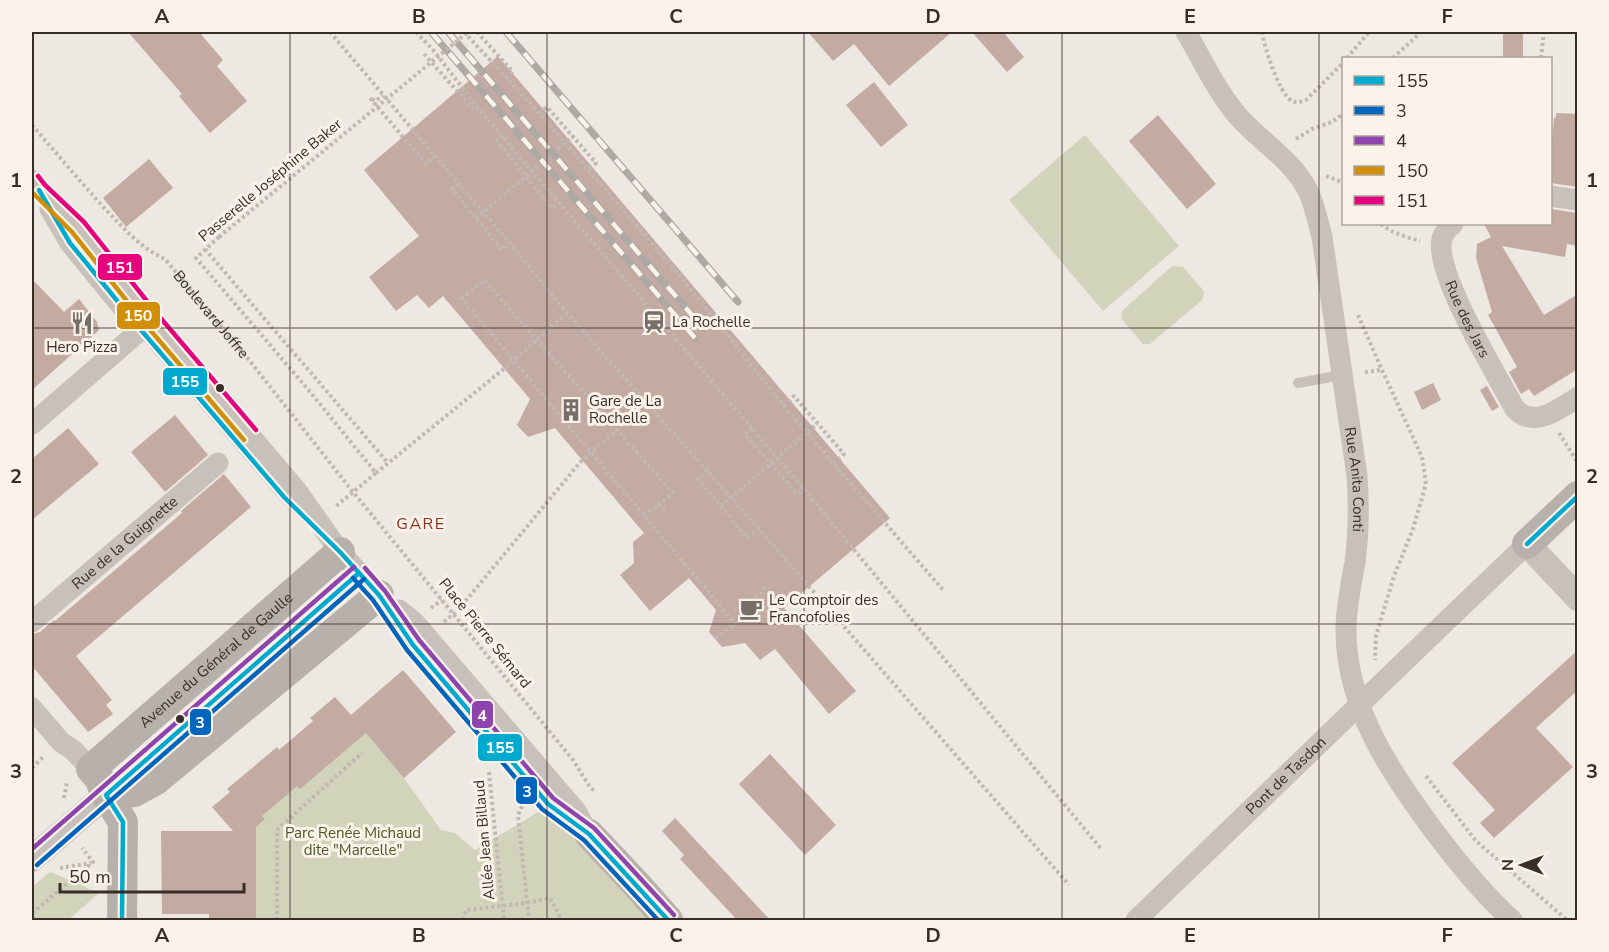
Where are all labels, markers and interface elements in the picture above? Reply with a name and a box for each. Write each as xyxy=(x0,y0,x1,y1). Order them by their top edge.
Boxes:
text: A xyxy=(155,3,170,30)
text: B xyxy=(412,3,426,30)
text: C xyxy=(669,3,683,30)
text: D xyxy=(925,3,941,30)
text: E xyxy=(1184,3,1196,30)
text: F xyxy=(1441,3,1453,30)
legend xyxy=(1342,57,1552,225)
text: 155 xyxy=(1396,69,1428,93)
text: 3 xyxy=(1396,99,1407,123)
street label: Passerelle Joséphine Baker xyxy=(194,114,346,246)
text: 4 xyxy=(1396,129,1407,153)
text: 150 xyxy=(1396,159,1428,183)
text: 1 xyxy=(10,167,22,194)
text: 1 xyxy=(1586,167,1598,194)
text: 151 xyxy=(1396,189,1428,213)
line badge: 151 xyxy=(97,253,143,281)
text: 151 xyxy=(106,257,134,279)
street label: Boulevard Joffre xyxy=(169,266,254,363)
street label: Rue des Jars xyxy=(1440,277,1495,361)
line badge: 150 xyxy=(116,301,161,330)
text: 150 xyxy=(124,305,152,327)
station icon: La Rochelle xyxy=(641,309,667,335)
restaurant icon: Hero Pizza xyxy=(69,310,95,336)
place label: La Rochelle xyxy=(672,312,750,332)
place label: Hero Pizza xyxy=(46,337,118,357)
line badge: 155 xyxy=(162,367,208,396)
text: 155 xyxy=(171,371,199,393)
unlabelled marker xyxy=(214,382,226,394)
place label: Gare de La Rochelle xyxy=(589,391,662,428)
building icon: Gare de La Rochelle xyxy=(558,397,584,423)
street label: Rue Anita Conti xyxy=(1340,425,1368,532)
text: 2 xyxy=(10,463,22,490)
text: 2 xyxy=(1586,463,1598,490)
street label: Rue de la Guignette xyxy=(67,492,182,594)
district label: GARE xyxy=(396,513,446,535)
street label: Place Pierre Sémard xyxy=(434,574,536,692)
street label: Avenue du Général de Gaulle xyxy=(135,588,297,733)
place label: Le Comptoir des Francofolies xyxy=(769,590,879,627)
cafe icon: Le Comptoir des Francofolies xyxy=(738,596,764,622)
line badge: 4 xyxy=(471,700,494,729)
text: 4 xyxy=(477,705,487,727)
line badge: 3 xyxy=(189,708,212,736)
text: 3 xyxy=(195,712,205,734)
unlabelled marker xyxy=(174,713,186,725)
street label: Pont de Tasdon xyxy=(1241,732,1330,819)
line badge: 155 xyxy=(477,733,523,762)
text: 155 xyxy=(486,737,514,759)
text: 3 xyxy=(10,758,22,785)
text: 3 xyxy=(1586,758,1598,785)
line badge: 3 xyxy=(515,776,538,805)
street label: Allée Jean Billaud xyxy=(469,779,499,901)
text: 3 xyxy=(522,781,532,803)
park label: Parc Renée Michaud dite "Marcelle" xyxy=(285,823,421,860)
north arrow xyxy=(1492,835,1552,895)
scale bar xyxy=(60,856,244,894)
text: N xyxy=(1497,859,1519,871)
text: 50 m xyxy=(69,865,111,889)
text: A xyxy=(155,922,170,949)
text: B xyxy=(412,922,426,949)
text: C xyxy=(669,922,683,949)
text: D xyxy=(925,922,941,949)
text: E xyxy=(1184,922,1196,949)
text: F xyxy=(1441,922,1453,949)

